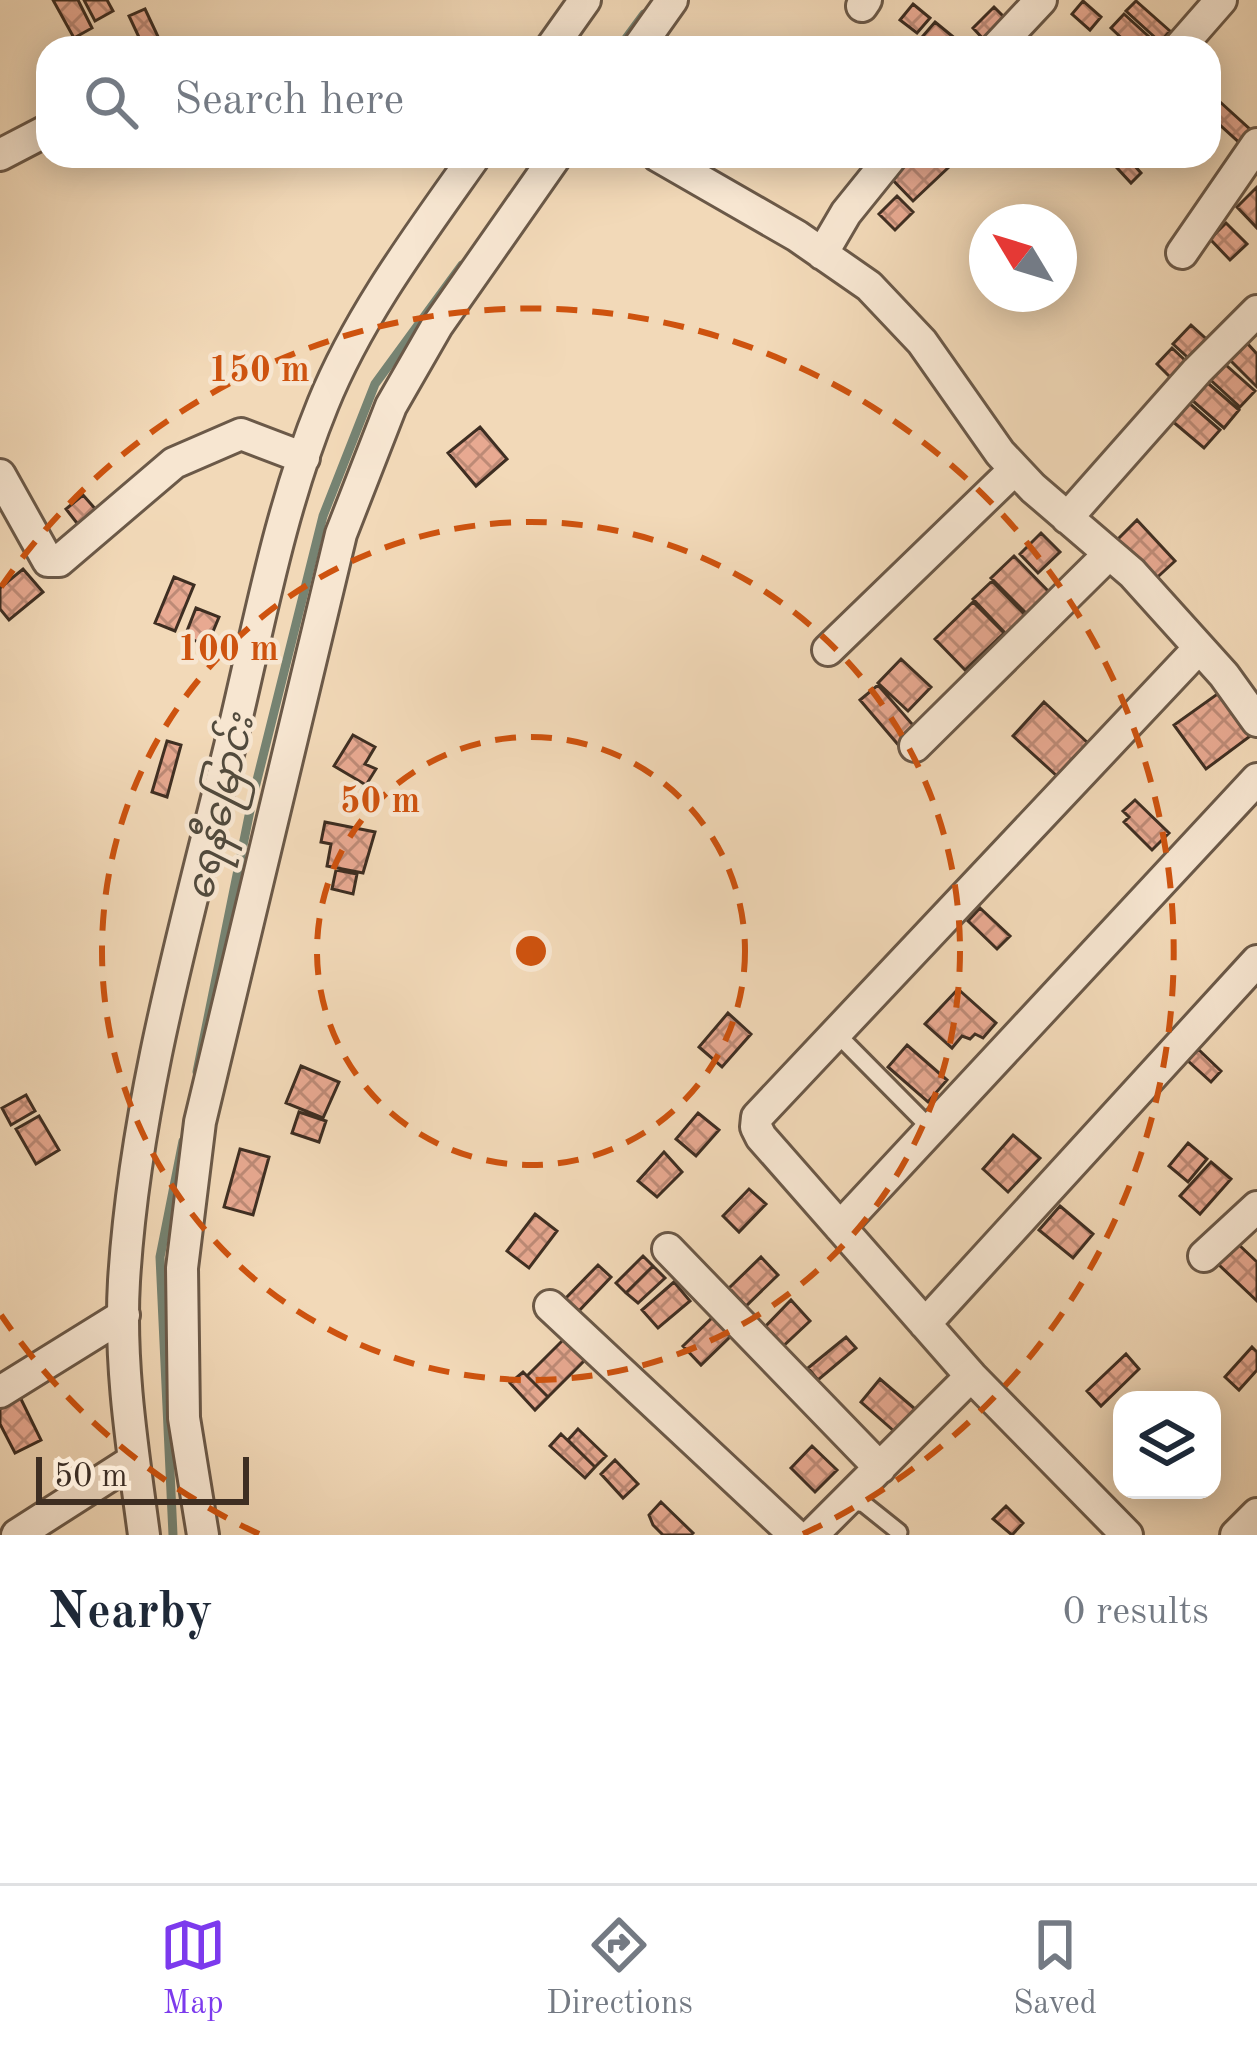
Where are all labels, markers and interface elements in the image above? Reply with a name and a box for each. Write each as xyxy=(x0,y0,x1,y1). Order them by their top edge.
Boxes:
search box xyxy=(36,36,1221,168)
icon: search xyxy=(78,69,144,135)
text: Search here xyxy=(174,79,404,124)
north arrow xyxy=(969,204,1077,312)
text: 150 m xyxy=(208,354,310,390)
text: 100 m xyxy=(177,633,279,669)
water label: ရေနီမြောင်း xyxy=(172,707,273,907)
text: 50 m xyxy=(340,785,420,821)
centre of rings xyxy=(510,930,552,972)
map controls xyxy=(1113,1391,1221,1499)
button: layers xyxy=(1113,1391,1221,1499)
scale bar xyxy=(36,1451,249,1504)
text: 50 m xyxy=(54,1461,128,1494)
text: Nearby xyxy=(48,1588,213,1639)
text: 0 results xyxy=(1063,1593,1209,1632)
tab: Map xyxy=(160,1912,226,2025)
tab: Directions xyxy=(546,1912,693,2025)
tab: Saved xyxy=(1013,1912,1097,2025)

